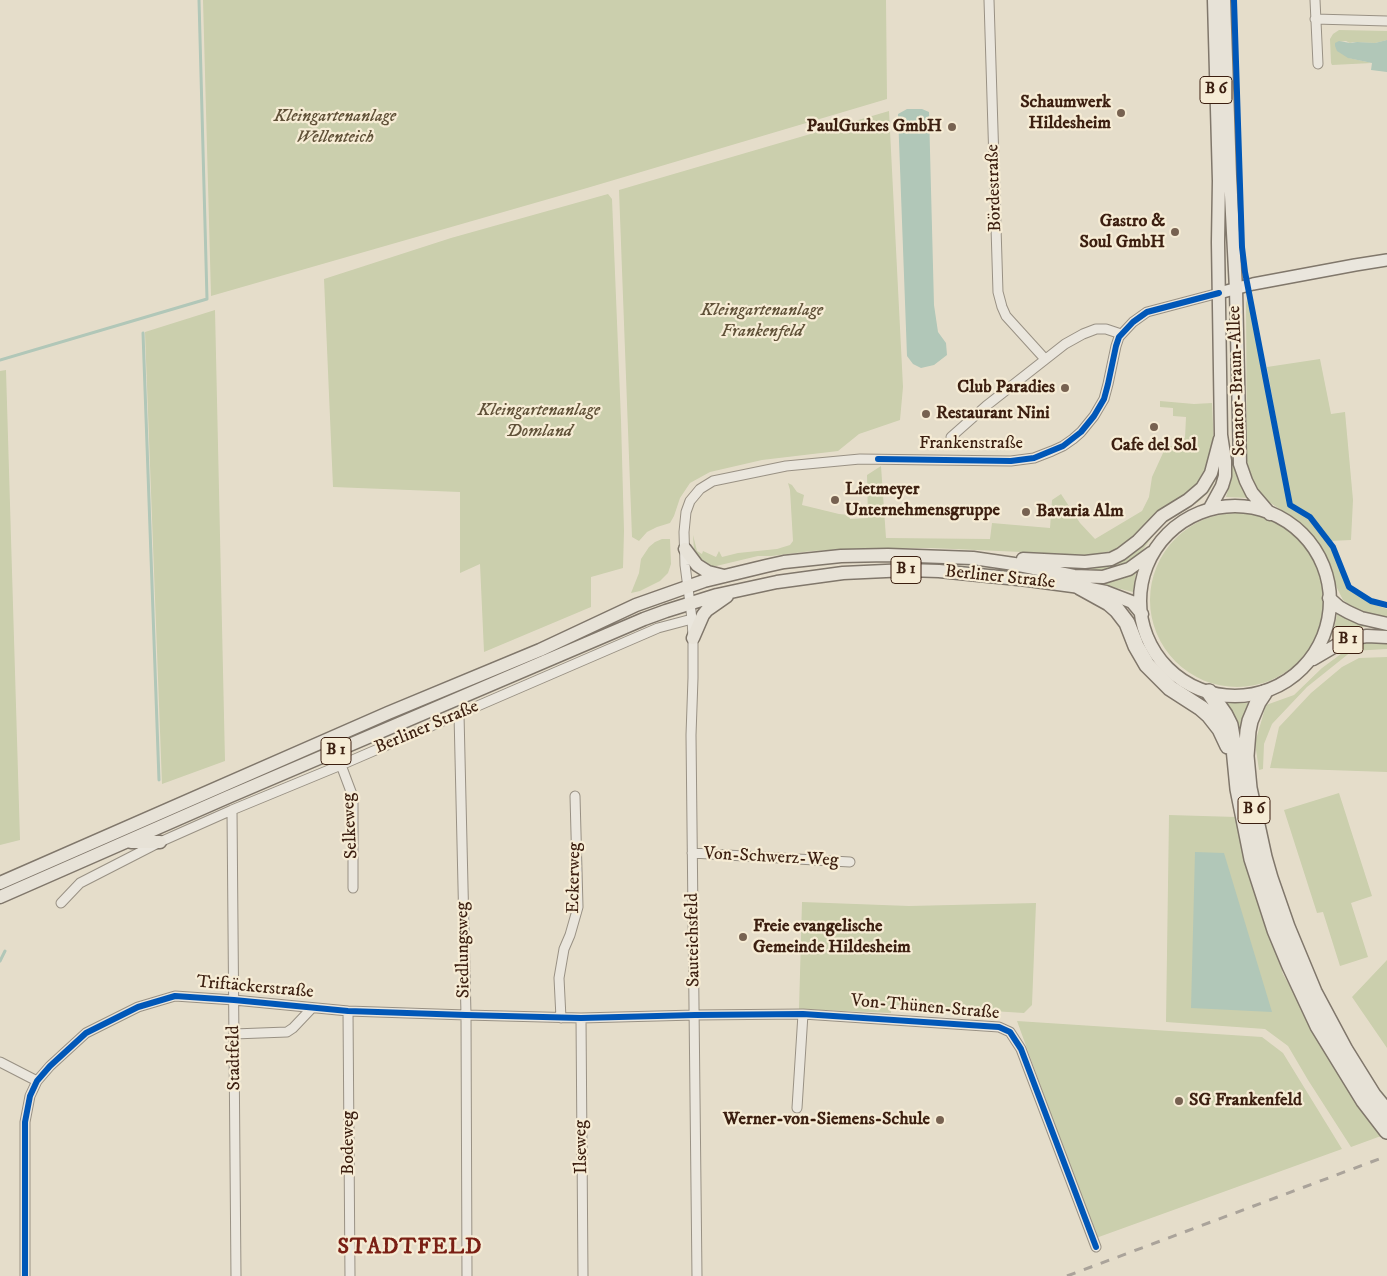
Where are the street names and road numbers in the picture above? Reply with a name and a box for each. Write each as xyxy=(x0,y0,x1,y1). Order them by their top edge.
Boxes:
road number: B 6 xyxy=(1200,76,1232,104)
street label: Bördestraße xyxy=(983,144,1007,232)
street label: Senator-Braun-Allee xyxy=(1225,305,1251,457)
street label: Frankenstraße xyxy=(919,433,1023,455)
road number: B 1 xyxy=(891,556,921,584)
street label: Berliner Straße xyxy=(944,561,1056,595)
road number: B 1 xyxy=(1333,626,1363,654)
street label: Berliner Straße xyxy=(372,696,482,760)
road number: B 1 xyxy=(321,738,351,764)
street label: Selkeweg xyxy=(338,792,364,860)
road number: B 6 xyxy=(1238,796,1270,824)
street label: Eckerweg xyxy=(564,842,586,914)
street label: Von-Schwerz-Weg xyxy=(703,844,839,872)
street label: Sauteichsfeld xyxy=(682,893,706,987)
street label: Siedlungsweg xyxy=(452,902,476,998)
street label: Triftäckerstraße xyxy=(196,972,314,1004)
street label: Von-Thünen-Straße xyxy=(850,991,1000,1025)
street label: Stadtfeld xyxy=(224,1025,246,1091)
street label: Bodeweg xyxy=(338,1111,360,1175)
street label: Ilseweg xyxy=(571,1120,593,1174)

